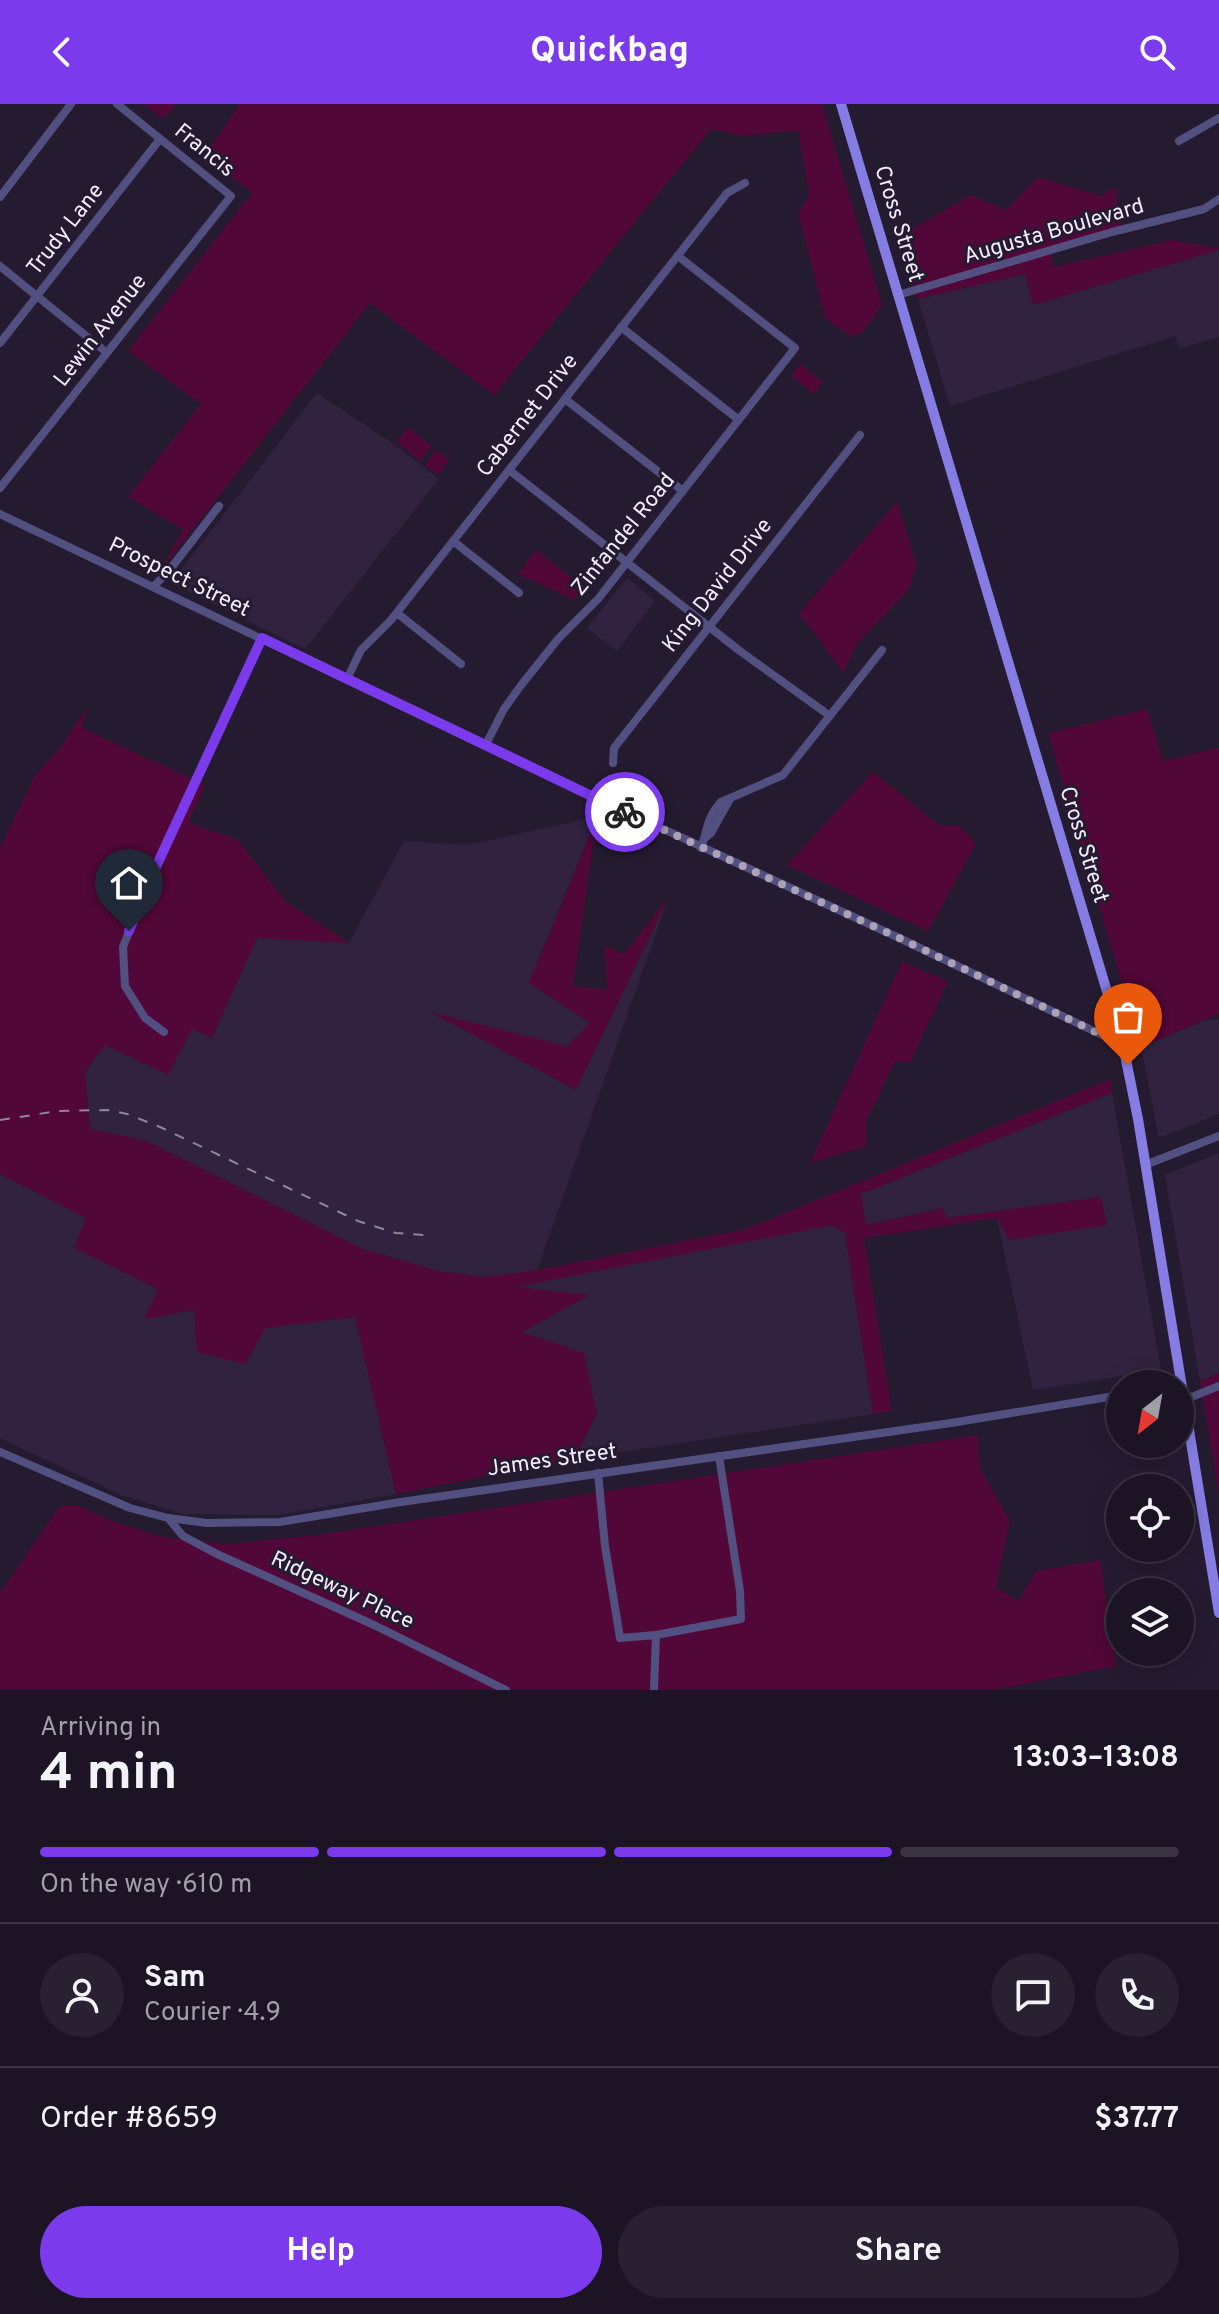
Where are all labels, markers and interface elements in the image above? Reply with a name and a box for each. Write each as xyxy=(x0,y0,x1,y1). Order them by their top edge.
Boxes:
text: Quickbag xyxy=(530,29,689,75)
icon: back xyxy=(40,30,84,74)
icon: search xyxy=(1135,30,1179,74)
street label: Francis xyxy=(168,118,240,184)
street label: Cross Street xyxy=(867,162,929,286)
street label: Trudy Lane xyxy=(22,179,110,281)
street label: Augusta Boulevard xyxy=(961,193,1147,271)
street label: Lewin Avenue xyxy=(49,269,153,393)
street label: Cabernet Drive xyxy=(472,349,584,483)
street label: Zinfandel Road xyxy=(566,468,682,602)
street label: King David Drive xyxy=(657,513,779,659)
street label: Prospect Street xyxy=(104,532,254,624)
courier xyxy=(585,772,665,852)
street label: Cross Street xyxy=(1052,783,1114,907)
icon: bike xyxy=(603,790,647,834)
pin xyxy=(95,849,163,931)
icon: home xyxy=(107,861,151,905)
pin xyxy=(1094,983,1162,1065)
icon: bag xyxy=(1106,995,1150,1039)
north arrow xyxy=(1106,1370,1194,1458)
map controls xyxy=(1106,1370,1194,1666)
street label: James Street xyxy=(485,1439,619,1483)
button: locate xyxy=(1106,1474,1194,1562)
street label: Ridgeway Place xyxy=(266,1546,418,1636)
button: layers xyxy=(1106,1578,1194,1666)
text: Arriving in xyxy=(40,1712,161,1745)
text: 13:03–13:08 xyxy=(1013,1740,1179,1777)
text: 4 min xyxy=(40,1742,177,1808)
text: On the way · 610 m xyxy=(40,1869,252,1902)
button: person xyxy=(40,1953,124,2037)
button: chat xyxy=(991,1953,1075,2037)
button: phone xyxy=(1095,1953,1179,2037)
text: Sam xyxy=(144,1960,206,1997)
text: Courier · 4.9 xyxy=(144,1997,281,2030)
text: Order #8659 xyxy=(40,2101,218,2138)
text: $37.77 xyxy=(1094,2101,1179,2138)
button: Help xyxy=(40,2206,602,2298)
button: Share xyxy=(618,2206,1179,2298)

